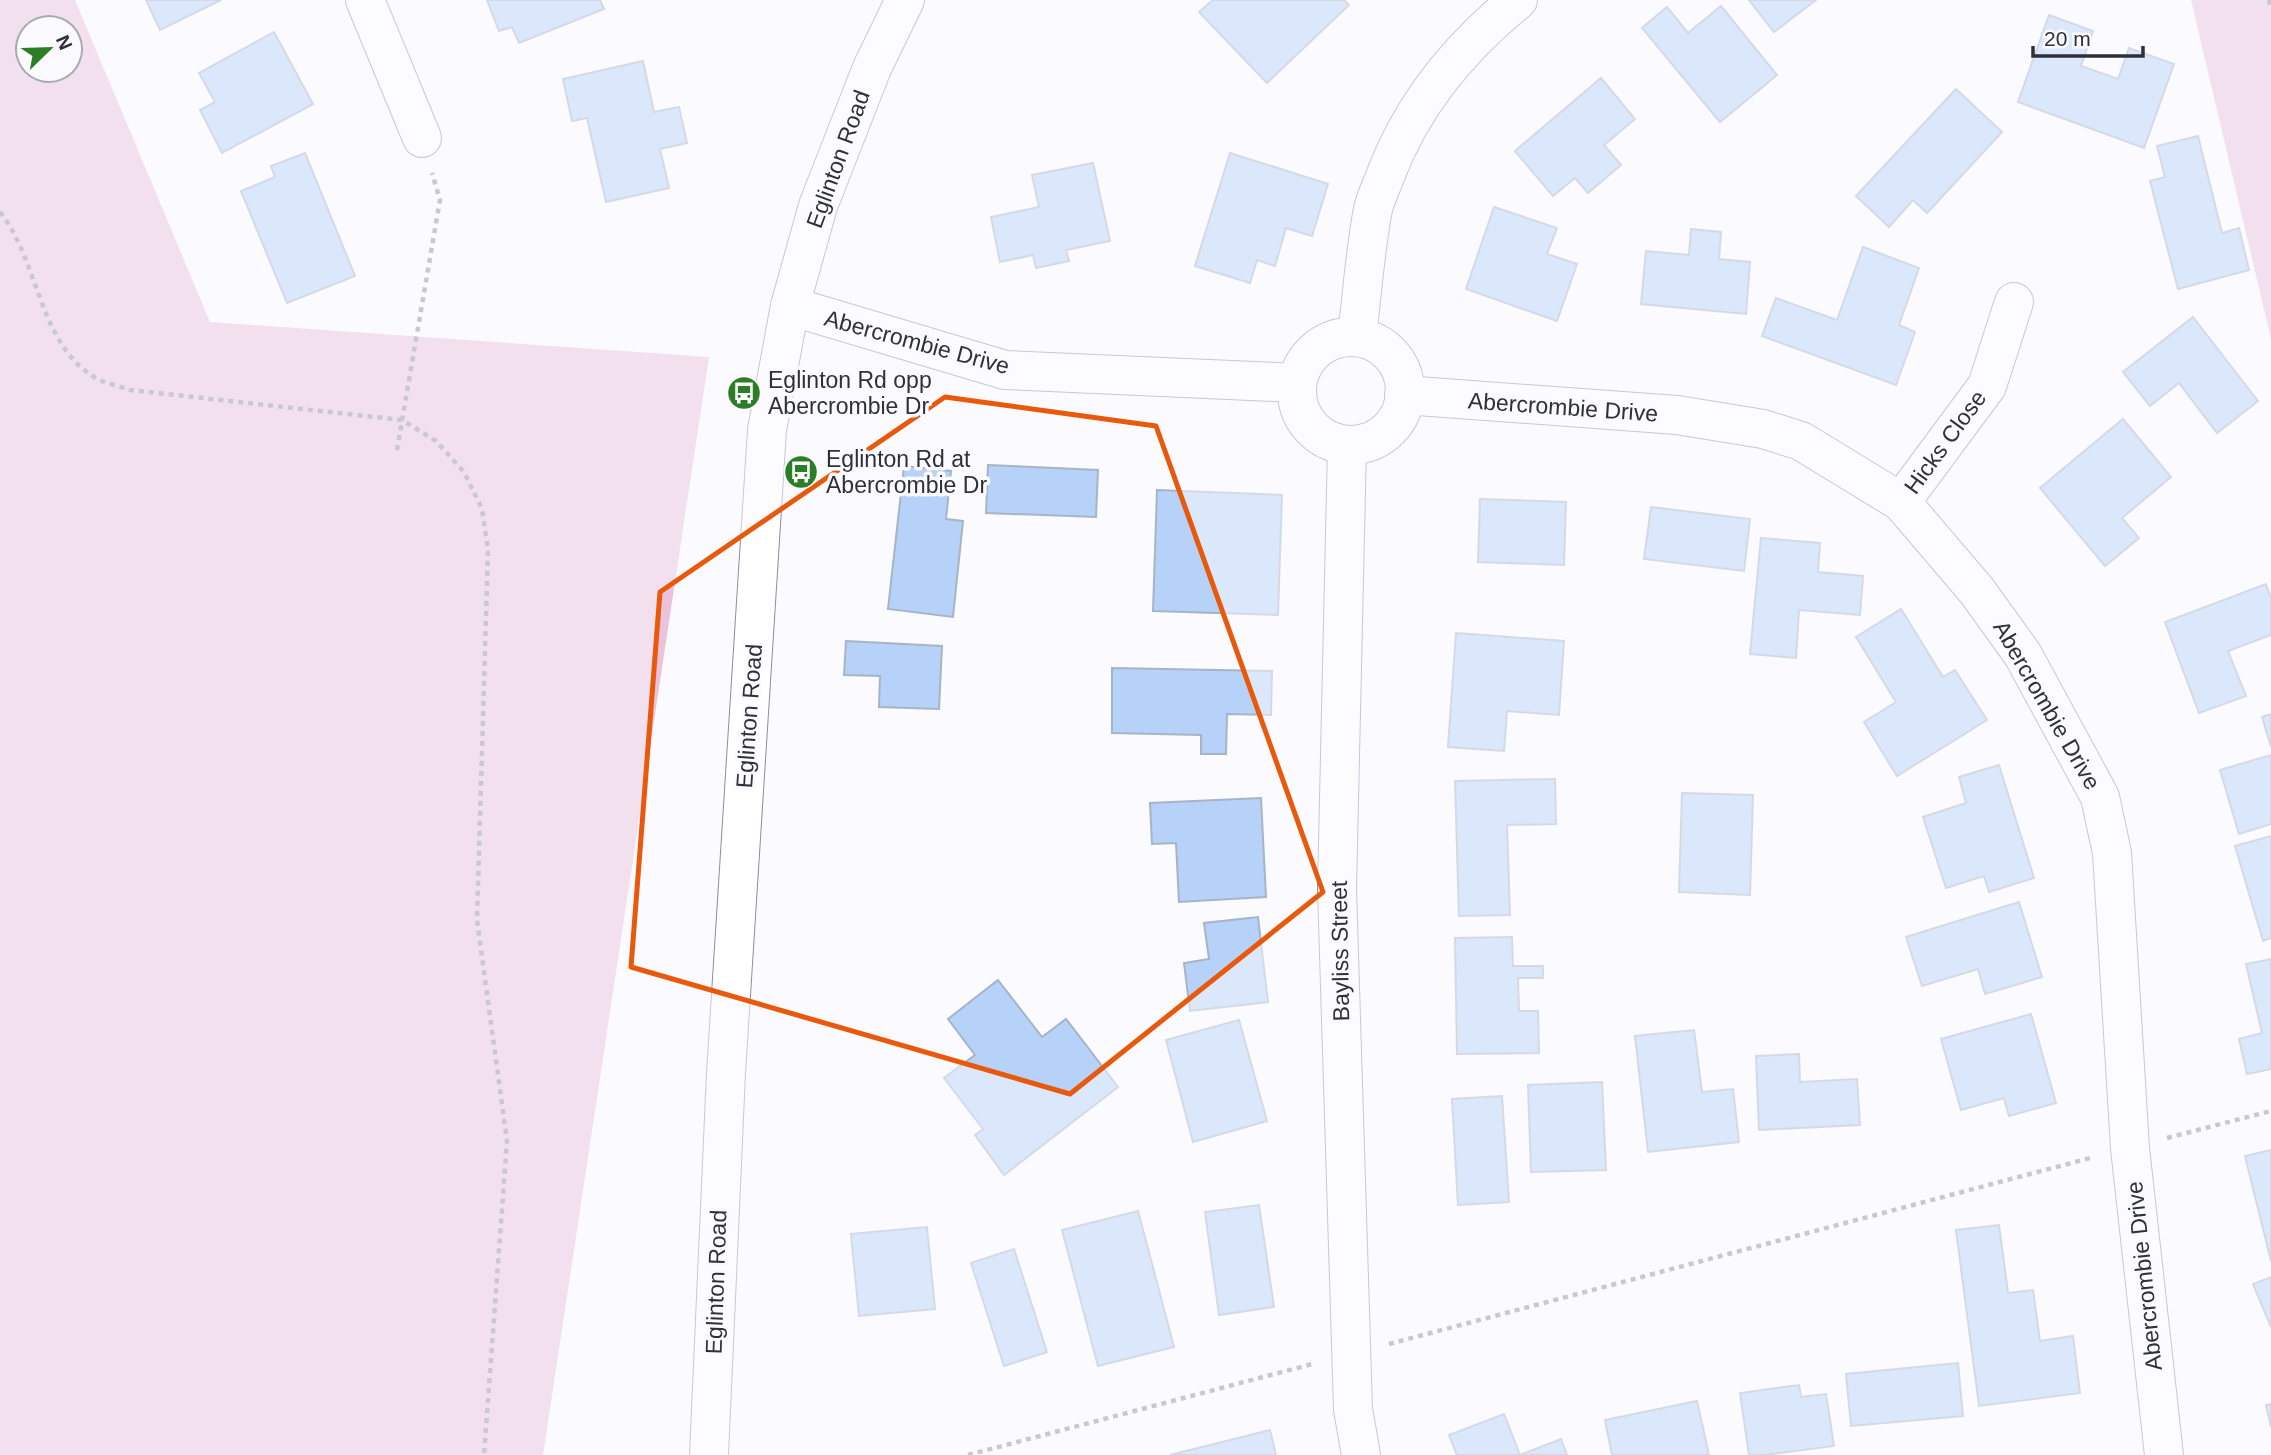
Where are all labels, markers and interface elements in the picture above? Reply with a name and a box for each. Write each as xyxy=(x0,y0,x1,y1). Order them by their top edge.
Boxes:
north arrow xyxy=(14,14,84,84)
scale bar xyxy=(2033,14,2143,58)
text: 20 m xyxy=(2044,27,2091,50)
text: N xyxy=(52,32,77,53)
street label: Eglinton Road xyxy=(801,87,875,231)
street label: Abercrombie Drive xyxy=(822,305,1012,379)
place label: Eglinton Rd opp Abercrombie Dr xyxy=(768,367,932,419)
bus stop icon: Eglinton Rd opp Abercrombie Dr xyxy=(725,374,763,412)
street label: Hicks Close xyxy=(1899,385,1991,499)
street label: Abercrombie Drive xyxy=(1467,387,1659,427)
place label: Eglinton Rd at Abercrombie Dr xyxy=(826,446,987,498)
bus stop icon: Eglinton Rd at Abercrombie Dr xyxy=(782,453,820,491)
street label: Abercrombie Drive xyxy=(1988,616,2106,794)
street label: Eglinton Road xyxy=(731,643,767,789)
street label: Bayliss Street xyxy=(1326,880,1354,1022)
street label: Abercrombie Drive xyxy=(2121,1180,2167,1372)
street label: Eglinton Road xyxy=(700,1209,732,1355)

